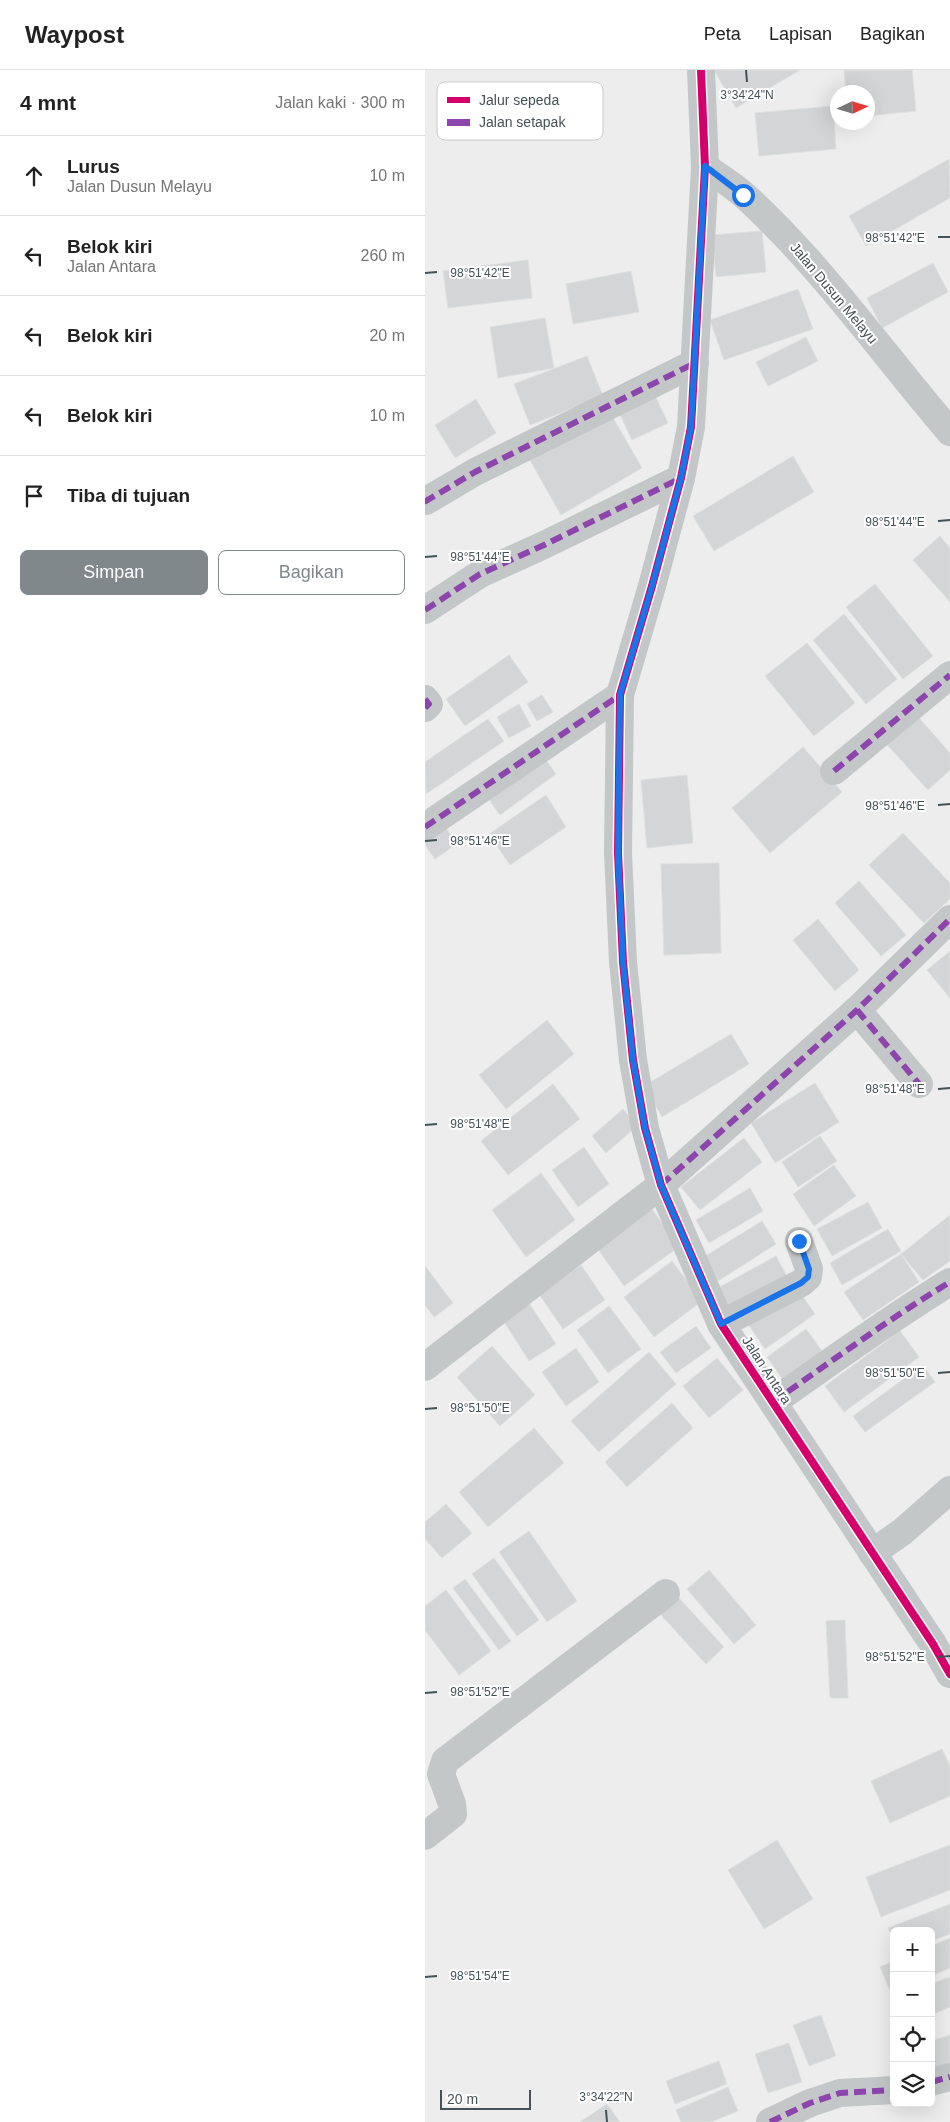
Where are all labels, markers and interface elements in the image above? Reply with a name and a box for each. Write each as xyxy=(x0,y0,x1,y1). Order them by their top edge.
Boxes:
text: Waypost xyxy=(25,21,124,48)
text: Peta xyxy=(704,24,741,44)
text: Lapisan xyxy=(769,24,832,44)
text: Bagikan xyxy=(860,24,925,44)
legend xyxy=(437,82,603,140)
north arrow xyxy=(830,85,875,130)
text: 3°34'24"N xyxy=(720,88,774,102)
text: 4 mnt xyxy=(20,91,76,114)
text: Jalur sepeda xyxy=(479,92,559,108)
text: Jalan kaki · 300 m xyxy=(275,94,405,111)
text: Jalan setapak xyxy=(479,114,566,130)
text: Lurus xyxy=(67,156,120,177)
icon: ahead xyxy=(20,162,48,190)
text: 10 m xyxy=(369,167,405,184)
text: Jalan Dusun Melayu xyxy=(67,178,212,195)
route start xyxy=(732,184,755,207)
text: 98°51'42"E xyxy=(865,231,925,245)
text: Belok kiri xyxy=(67,236,153,257)
street label: Jalan Dusun Melayu xyxy=(787,239,881,347)
icon: left xyxy=(20,242,48,270)
text: 260 m xyxy=(361,247,405,264)
text: Jalan Antara xyxy=(67,258,156,275)
text: 98°51'42"E xyxy=(450,266,510,280)
icon: left xyxy=(20,322,48,350)
text: Belok kiri xyxy=(67,325,153,346)
text: 20 m xyxy=(369,327,405,344)
icon: left xyxy=(20,402,48,430)
text: Belok kiri xyxy=(67,405,153,426)
text: 10 m xyxy=(369,407,405,424)
icon: arrive xyxy=(20,482,48,510)
text: Tiba di tujuan xyxy=(67,485,190,506)
text: 98°51'44"E xyxy=(865,515,925,529)
button: Simpan xyxy=(20,550,208,595)
button: Bagikan xyxy=(218,550,405,595)
text: 98°51'44"E xyxy=(450,550,510,564)
text: 98°51'46"E xyxy=(865,799,925,813)
text: 98°51'46"E xyxy=(450,834,510,848)
text: 98°51'48"E xyxy=(865,1082,925,1096)
text: 98°51'48"E xyxy=(450,1117,510,1131)
route end xyxy=(788,1230,811,1253)
street label: Jalan Antara xyxy=(739,1333,795,1407)
text: 98°51'50"E xyxy=(865,1366,925,1380)
text: 98°51'50"E xyxy=(450,1401,510,1415)
text: 98°51'52"E xyxy=(865,1650,925,1664)
text: 98°51'52"E xyxy=(450,1685,510,1699)
map controls xyxy=(890,1927,935,2107)
button: + xyxy=(890,1927,935,1972)
text: 98°51'54"E xyxy=(450,1969,510,1983)
button: − xyxy=(890,1972,935,2017)
button: locate xyxy=(890,2017,935,2062)
button: layers xyxy=(890,2062,935,2107)
scale bar xyxy=(440,2087,531,2110)
text: 3°34'22"N xyxy=(579,2090,633,2104)
text: 20 m xyxy=(447,2091,478,2107)

